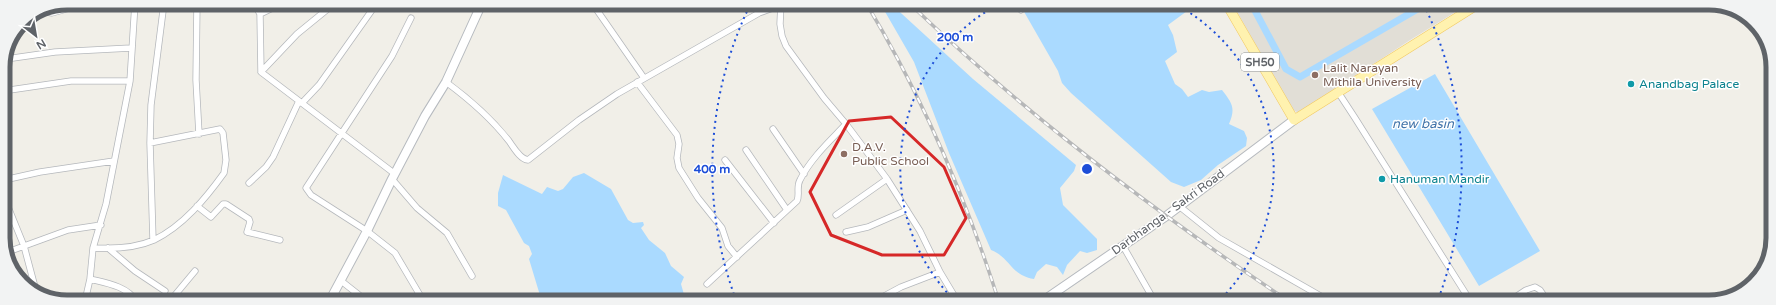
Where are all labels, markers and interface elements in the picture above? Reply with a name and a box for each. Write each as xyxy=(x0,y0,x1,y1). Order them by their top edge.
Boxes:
north arrow xyxy=(16,16,56,56)
text: 200 m xyxy=(937,30,973,44)
text: N xyxy=(34,36,48,52)
road number: SH50 xyxy=(1241,53,1279,71)
place label: Lalit Narayan Mithila University xyxy=(1323,61,1422,89)
marker: Lalit Narayan Mithila University xyxy=(1310,70,1320,80)
place label: Anandbag Palace xyxy=(1639,77,1739,91)
marker: Anandbag Palace xyxy=(1626,79,1636,89)
water label: new basin xyxy=(1392,116,1455,132)
place label: D.A.V. Public School xyxy=(852,140,929,168)
marker: D.A.V. Public School xyxy=(839,149,849,159)
text: 400 m xyxy=(694,162,730,176)
centre of rings xyxy=(1080,162,1094,176)
street label: Darbhanga - Sakri Road xyxy=(1109,166,1227,258)
place label: Hanuman Mandir xyxy=(1390,172,1490,186)
marker: Hanuman Mandir xyxy=(1377,174,1387,184)

